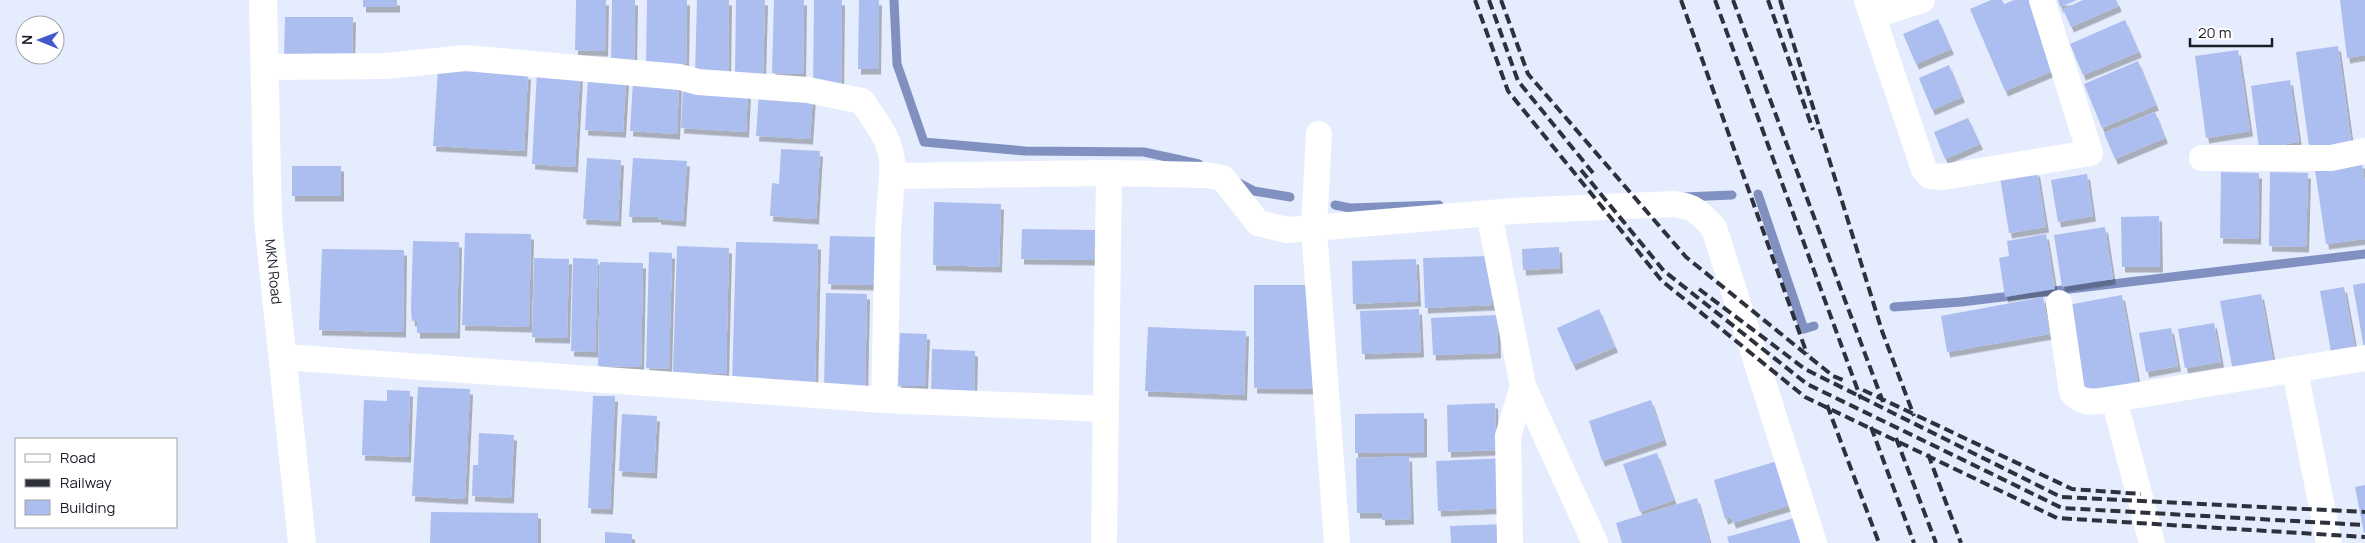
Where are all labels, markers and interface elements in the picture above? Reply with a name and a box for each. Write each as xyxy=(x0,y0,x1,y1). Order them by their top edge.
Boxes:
north arrow xyxy=(15,15,65,65)
scale bar xyxy=(2190,15,2272,47)
text: 20 m xyxy=(2198,22,2231,43)
text: N xyxy=(17,35,36,45)
street label: MKN Road xyxy=(261,238,287,305)
legend xyxy=(15,438,178,528)
text: Road xyxy=(60,447,96,468)
text: Railway xyxy=(60,472,112,493)
text: Building xyxy=(60,497,115,518)

